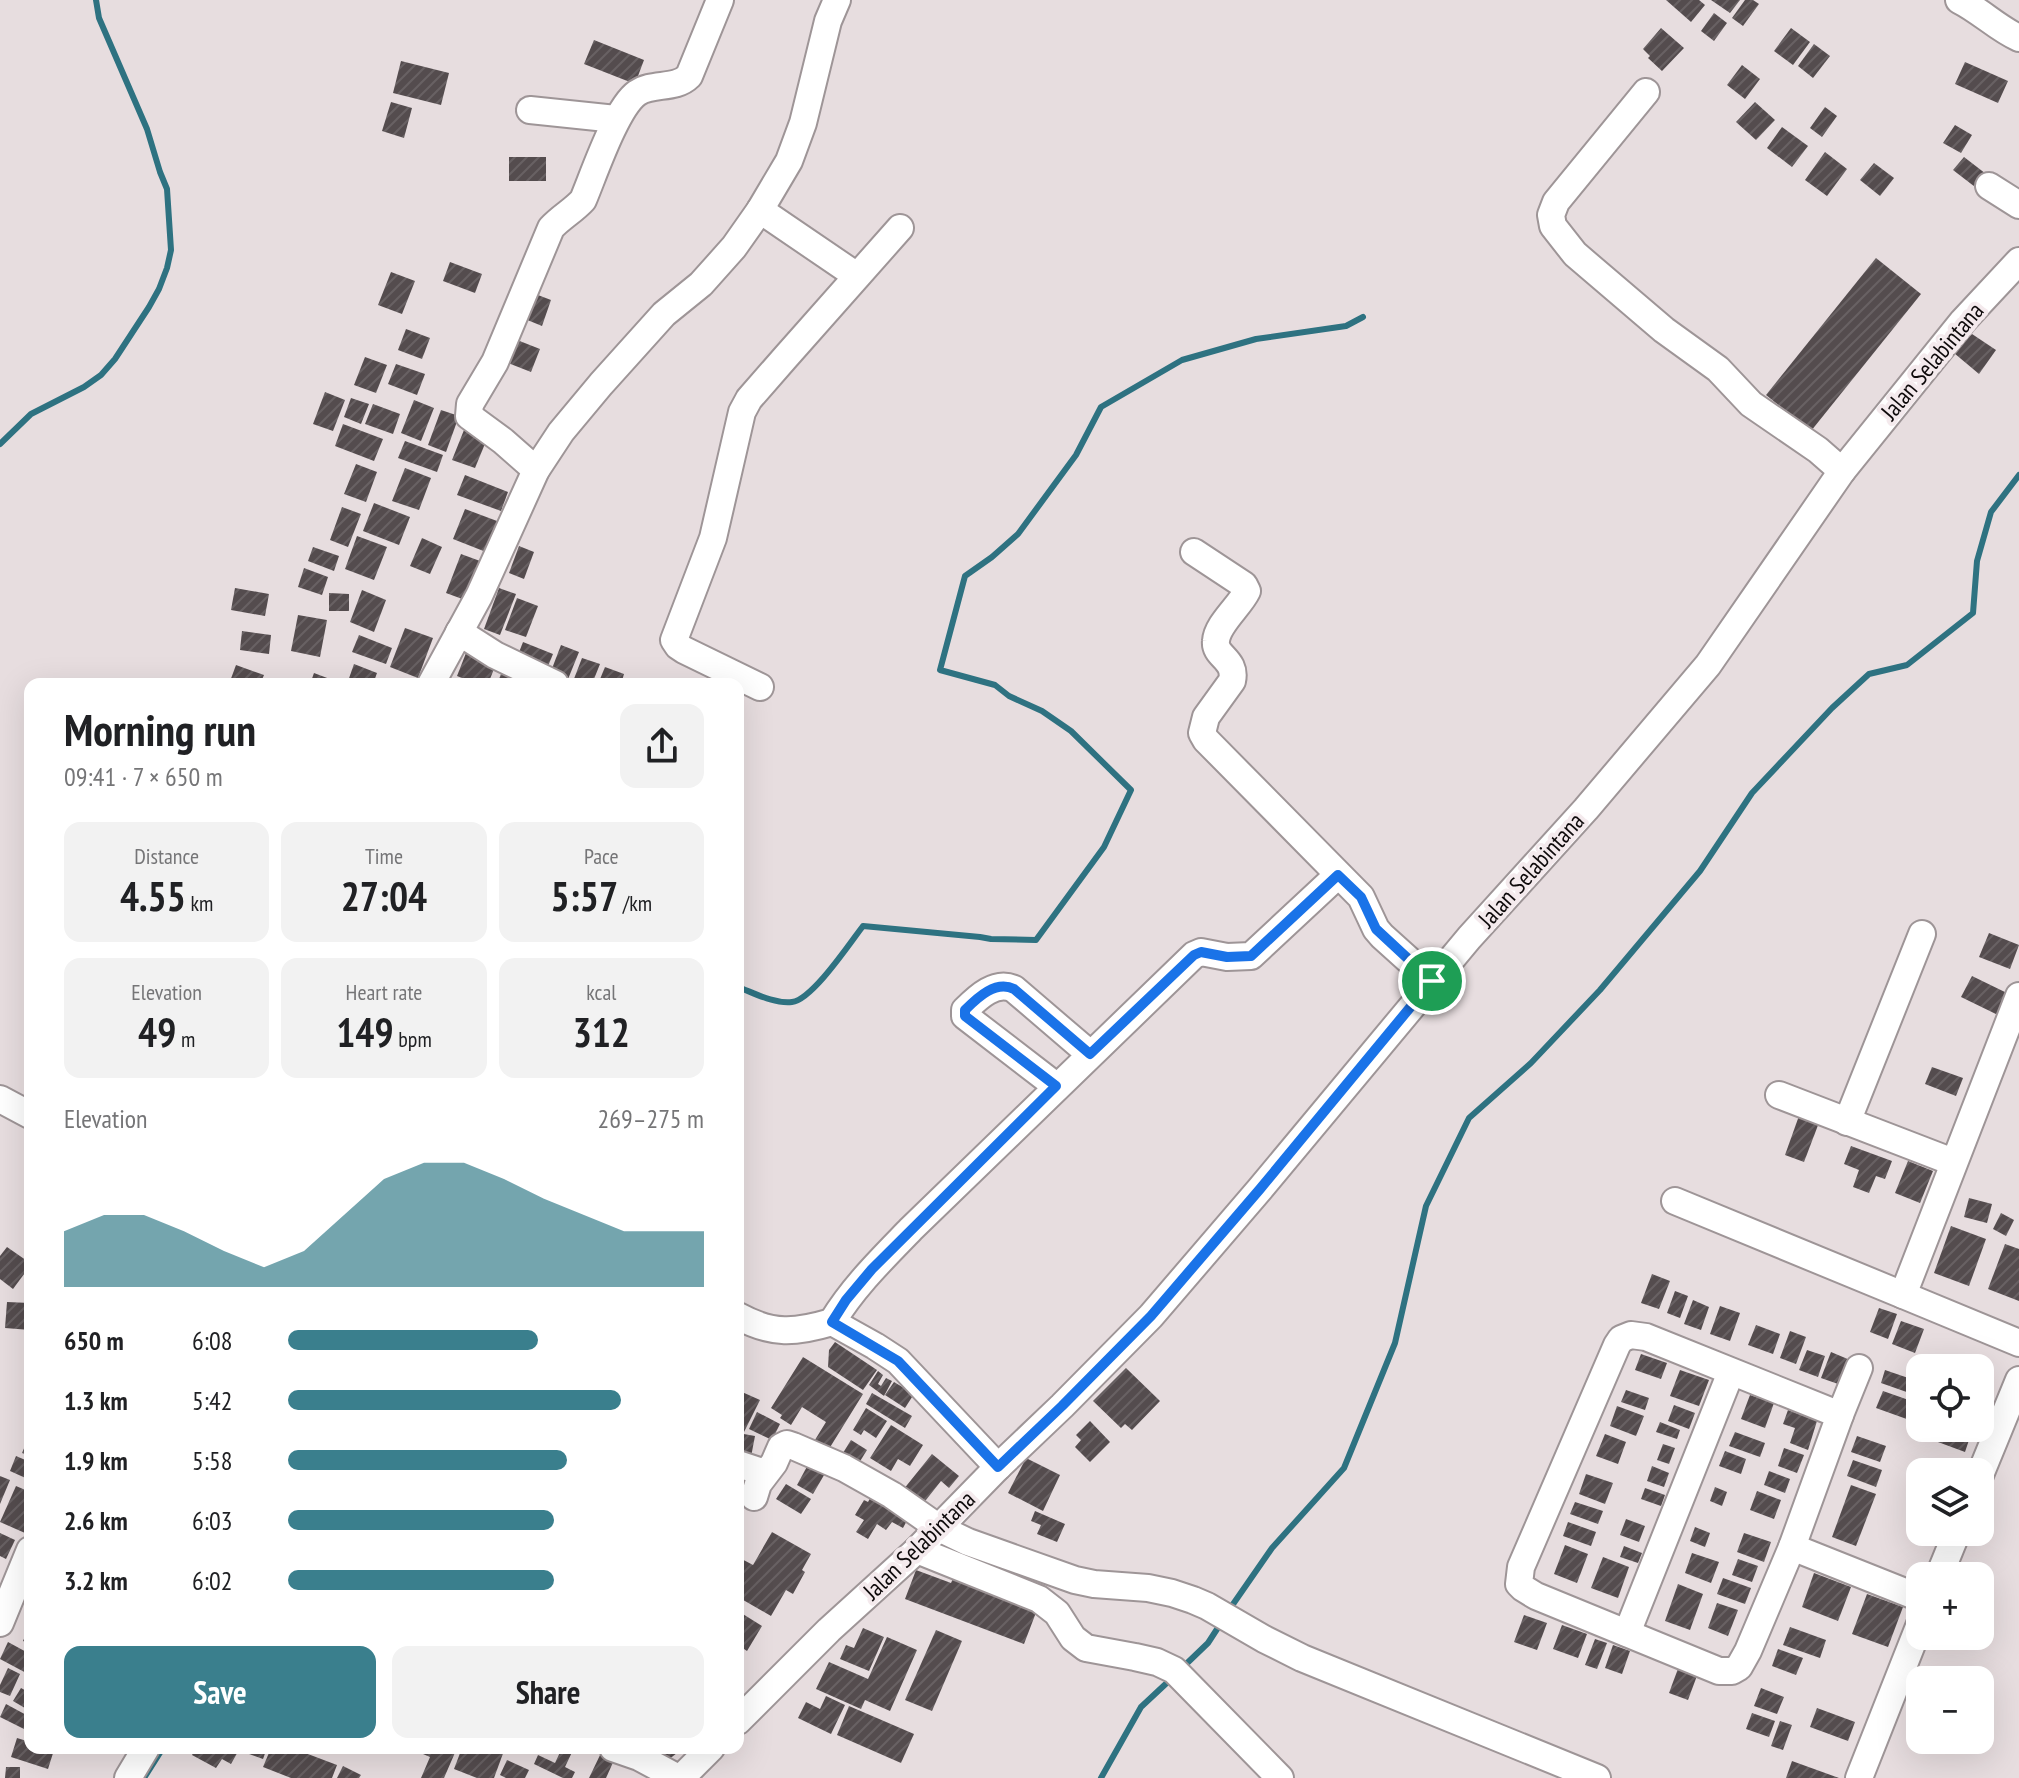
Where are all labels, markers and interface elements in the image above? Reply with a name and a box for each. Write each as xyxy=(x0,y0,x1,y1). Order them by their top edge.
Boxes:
street label: Jalan Selabintana xyxy=(1873,296,1990,427)
text: Morning run xyxy=(64,701,256,758)
button: share xyxy=(620,704,704,788)
text: 09:41 · 7 × 650 m xyxy=(64,760,223,793)
street label: Jalan Selabintana xyxy=(1471,806,1591,935)
text: Distance xyxy=(134,842,199,870)
text: Time xyxy=(365,842,403,870)
text: Pace xyxy=(584,842,619,870)
text: 4.55 xyxy=(120,870,186,922)
text: 27:04 xyxy=(341,870,427,922)
text: 5:57 xyxy=(551,870,618,922)
text: km xyxy=(186,889,213,917)
text: /km xyxy=(618,889,652,917)
pin xyxy=(1398,947,1466,1015)
icon: arrive xyxy=(1410,959,1454,1003)
text: Elevation xyxy=(131,978,202,1006)
text: Heart rate xyxy=(346,978,422,1006)
text: kcal xyxy=(586,978,616,1006)
text: 49 xyxy=(138,1006,176,1058)
text: 149 xyxy=(336,1006,394,1058)
text: 312 xyxy=(573,1006,630,1058)
text: m xyxy=(176,1025,195,1053)
text: bpm xyxy=(394,1025,432,1053)
text: Elevation xyxy=(64,1102,147,1135)
text: 269–275 m xyxy=(598,1102,704,1135)
text: 650 m xyxy=(64,1324,124,1357)
text: 6:08 xyxy=(192,1324,232,1357)
map controls xyxy=(1906,1354,1994,1754)
button: locate xyxy=(1906,1354,1994,1442)
text: 1.3 km xyxy=(64,1384,128,1417)
text: 5:42 xyxy=(192,1384,232,1417)
text: 1.9 km xyxy=(64,1444,128,1477)
text: 5:58 xyxy=(192,1444,232,1477)
button: layers xyxy=(1906,1458,1994,1546)
street label: Jalan Selabintana xyxy=(856,1484,982,1607)
text: 2.6 km xyxy=(64,1504,128,1537)
text: 6:03 xyxy=(192,1504,232,1537)
button: + xyxy=(1906,1562,1994,1650)
text: 3.2 km xyxy=(64,1564,128,1597)
text: 6:02 xyxy=(192,1564,232,1597)
button: Save xyxy=(64,1646,376,1738)
button: Share xyxy=(392,1646,704,1738)
button: − xyxy=(1906,1666,1994,1754)

